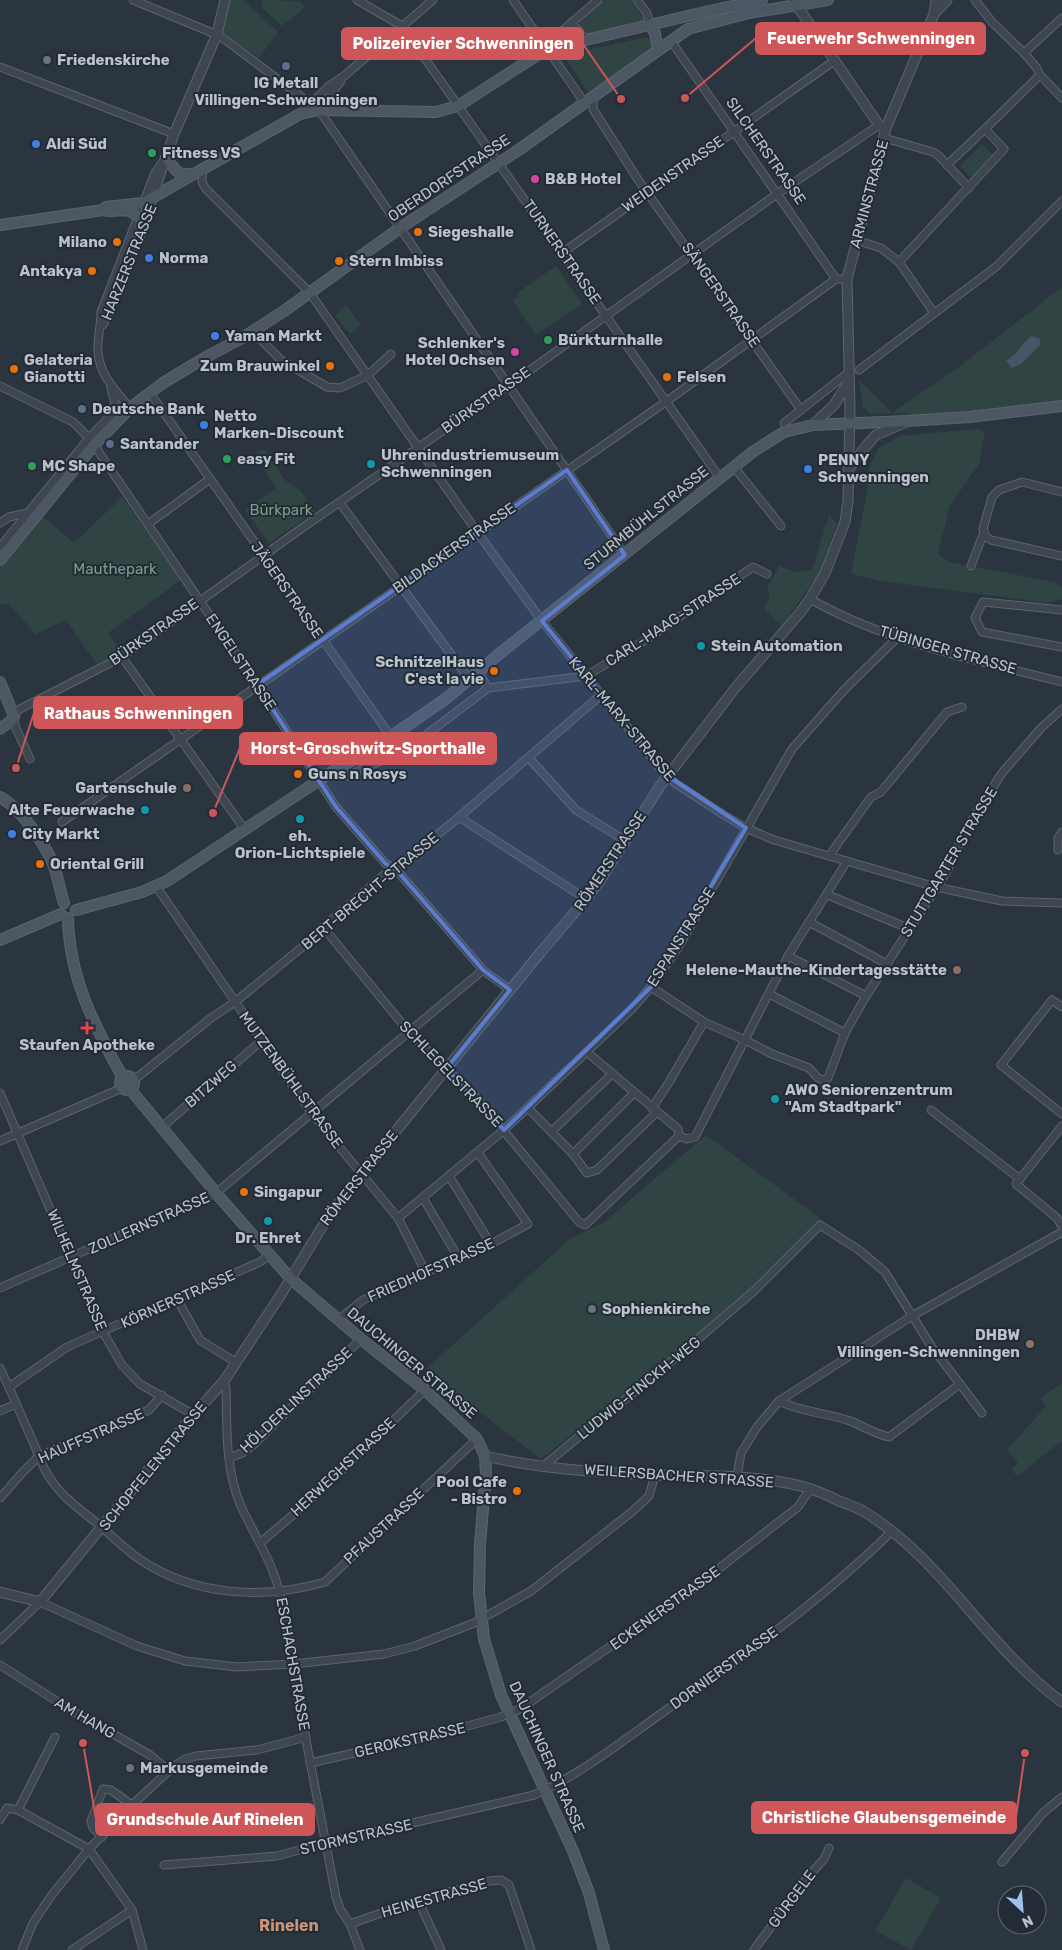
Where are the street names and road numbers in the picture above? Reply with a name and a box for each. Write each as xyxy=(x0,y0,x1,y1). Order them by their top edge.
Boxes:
street label: SILCHERSTRASSE xyxy=(722,94,810,208)
street label: OBERDORFSTRASSE xyxy=(385,130,513,226)
street label: WEIDENSTRASSE xyxy=(619,132,727,216)
street label: ARMINSTRASSE xyxy=(846,138,892,250)
street label: TURNERSTRASSE xyxy=(519,196,605,308)
street label: HARZERSTRASSE xyxy=(97,201,161,323)
street label: SÄNGERSTRASSE xyxy=(678,239,764,351)
street label: BÜRKSTRASSE xyxy=(438,363,534,437)
street label: STURMBÜHLSTRASSE xyxy=(580,462,712,574)
street label: BILDACKERSTRASSE xyxy=(389,499,519,597)
street label: JÄGERSTRASSE xyxy=(247,538,327,642)
street label: CARL-HAAG-STRASSE xyxy=(602,570,744,670)
street label: BÜRKSTRASSE xyxy=(106,595,202,669)
street label: ENGELSTRASSE xyxy=(202,610,280,714)
street label: TÜBINGER STRASSE xyxy=(877,622,1019,678)
street label: KARL-MARX-STRASSE xyxy=(565,653,679,785)
street label: STUTTGARTER STRASSE xyxy=(897,784,1001,940)
street label: RÖMERSTRASSE xyxy=(570,808,650,914)
street label: BERT-BRECHT-STRASSE xyxy=(298,828,442,954)
street label: ESPANSTRASSE xyxy=(643,884,719,990)
street label: MUTZENBÜHLSTRASSE xyxy=(235,1008,347,1152)
street label: SCHLEGELSTRASSE xyxy=(396,1017,506,1131)
street label: BITZWEG xyxy=(181,1057,241,1111)
street label: RÖMERSTRASSE xyxy=(316,1127,402,1229)
street label: ZOLLERNSTRASSE xyxy=(86,1188,212,1258)
street label: WILHELMSTRASSE xyxy=(43,1207,111,1333)
street label: FRIEDHOFSTRASSE xyxy=(365,1234,497,1306)
street label: KÖRNERSTRASSE xyxy=(118,1266,238,1332)
street label: DAUCHINGER STRASSE xyxy=(343,1303,481,1423)
street label: LUDWIG-FINCKH-WEG xyxy=(574,1333,704,1443)
street label: HÖLDERLINSTRASSE xyxy=(236,1343,356,1457)
street label: SCHOPFELENSTRASSE xyxy=(95,1398,211,1534)
street label: HAUFFSTRASSE xyxy=(35,1405,147,1467)
street label: HERWEGHSTRASSE xyxy=(287,1414,399,1520)
street label: WEILERSBACHER STRASSE xyxy=(583,1460,775,1492)
street label: PFAUSTRASSE xyxy=(340,1484,428,1568)
street label: ECKENERSTRASSE xyxy=(606,1562,724,1654)
street label: ESCHACHSTRASSE xyxy=(272,1596,314,1732)
street label: DORNIERSTRASSE xyxy=(666,1623,782,1713)
street label: DAUCHINGER STRASSE xyxy=(505,1678,589,1836)
street label: AM HANG xyxy=(51,1693,119,1743)
street label: GEROKSTRASSE xyxy=(353,1718,467,1762)
street label: STORMSTRASSE xyxy=(298,1815,414,1859)
street label: GÜRGELE xyxy=(765,1867,819,1931)
street label: HEINESTRASSE xyxy=(379,1874,489,1922)

